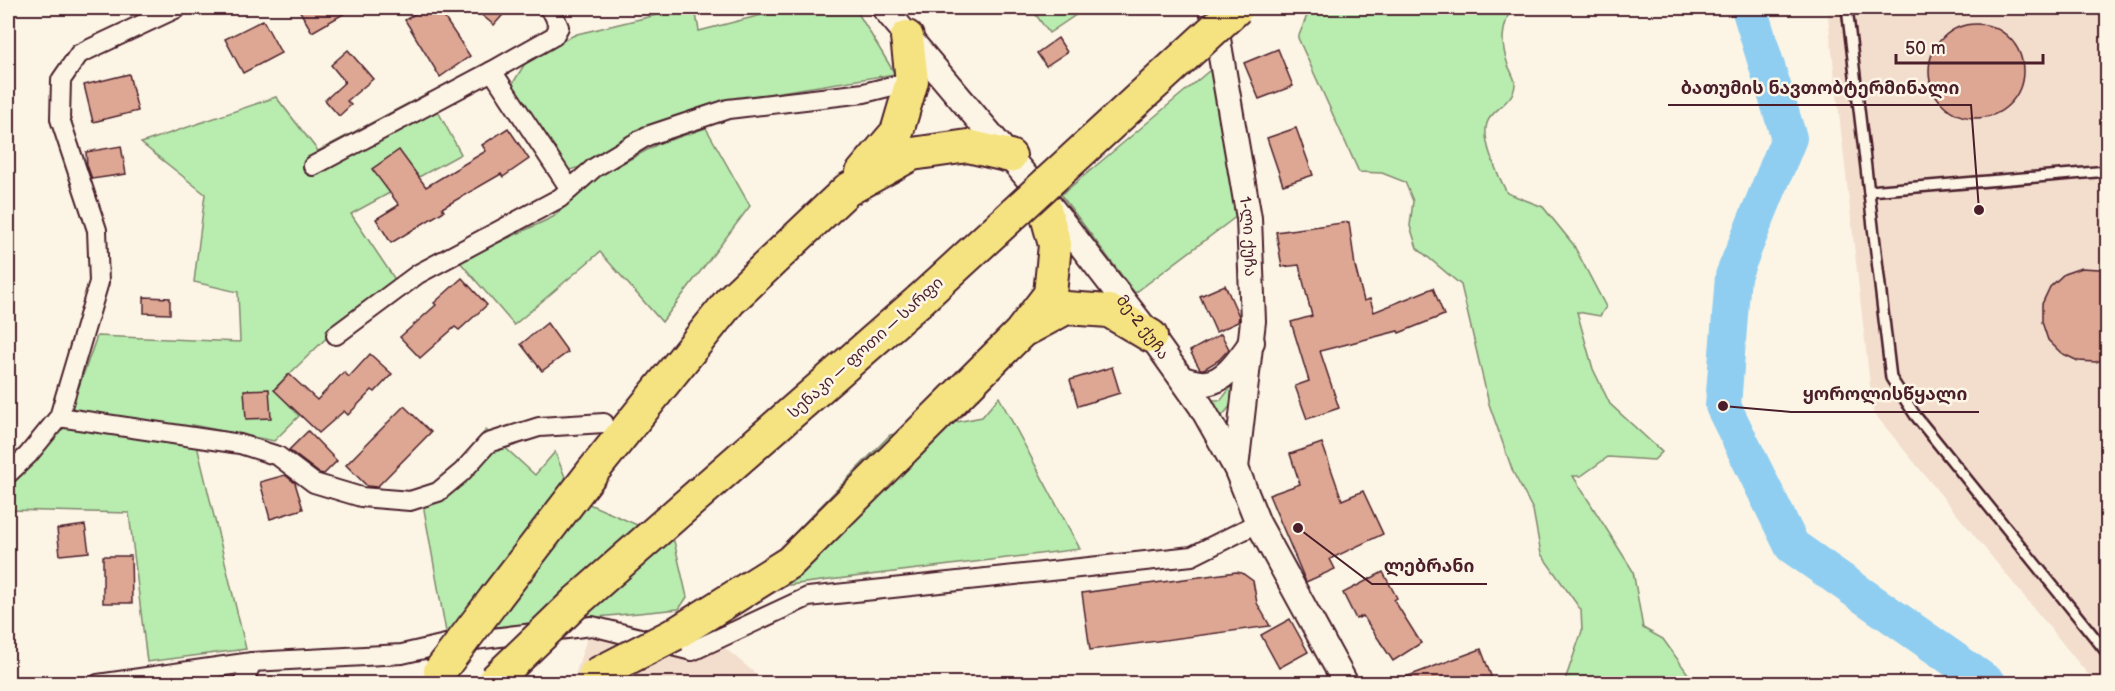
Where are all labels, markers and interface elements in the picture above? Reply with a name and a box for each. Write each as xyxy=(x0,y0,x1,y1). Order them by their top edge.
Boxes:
scale bar xyxy=(1896,27,2043,65)
text: 50 m xyxy=(1905,38,1946,59)
callout: ბათუმის ნავთობტერმინალი xyxy=(1668,69,1971,105)
text: ბათუმის ნავთობტერმინალი xyxy=(1681,78,1959,99)
street label: 1-ლი ქუჩა xyxy=(1234,195,1259,277)
street label: სენაკი — ფოთი — სარფი xyxy=(785,273,947,423)
street label: მე-2 ქუჩა xyxy=(1112,292,1173,363)
callout: ყოროლისწყალი xyxy=(1791,376,1979,412)
text: ყოროლისწყალი xyxy=(1803,384,1967,405)
callout: ლებრანი xyxy=(1372,548,1487,584)
text: ლებრანი xyxy=(1384,556,1474,577)

